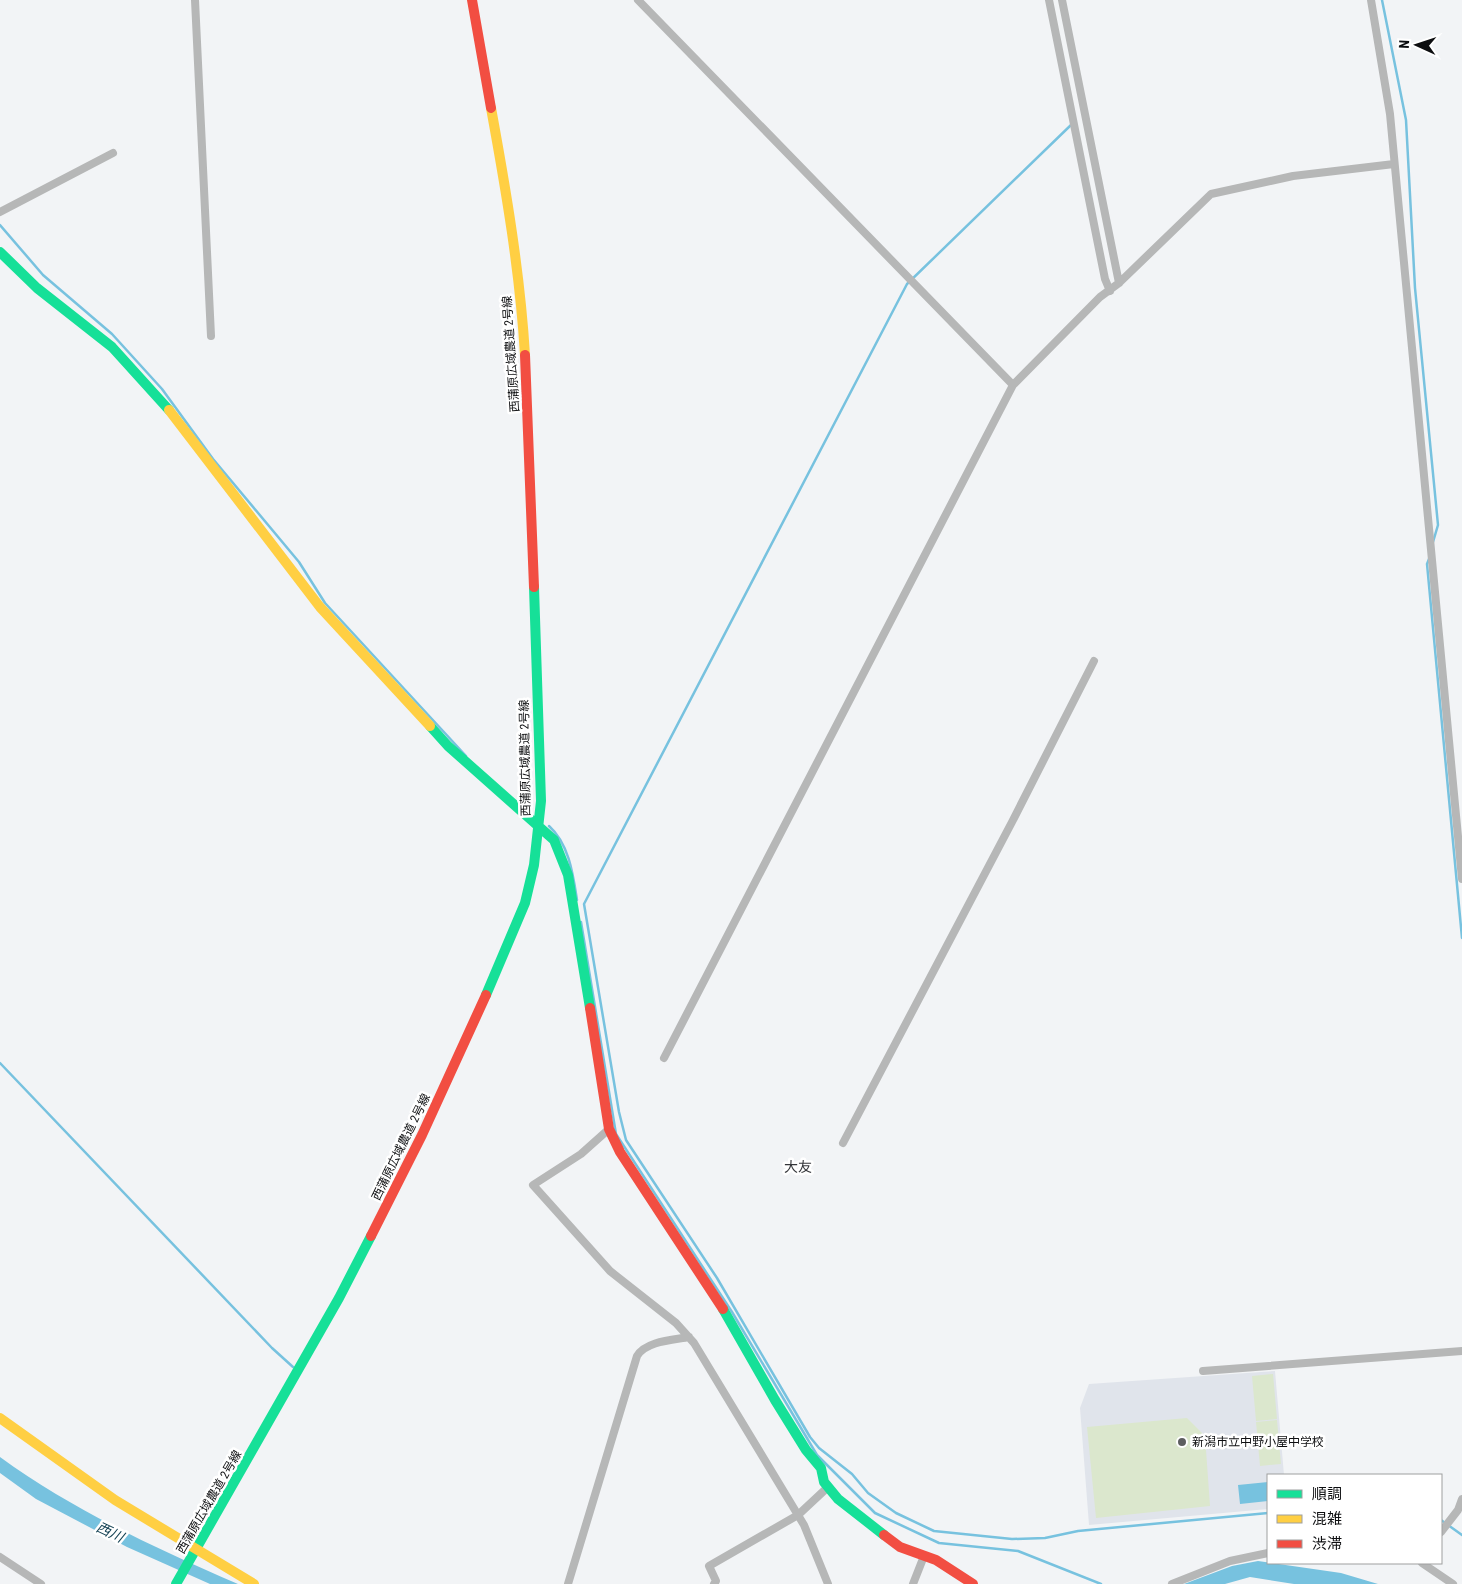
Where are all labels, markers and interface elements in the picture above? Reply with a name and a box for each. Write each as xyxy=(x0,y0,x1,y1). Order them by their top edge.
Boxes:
north arrow xyxy=(1392,20,1442,70)
text: N xyxy=(1396,40,1412,49)
street label: 西蒲原広域農道 2号線 xyxy=(500,295,522,413)
street label: 西蒲原広域農道 2号線 xyxy=(517,700,533,816)
street label: 西蒲原広域農道 2号線 xyxy=(369,1091,433,1203)
district label: 大友 xyxy=(784,1159,812,1175)
place label: 新潟市立中野小屋中学校 xyxy=(1192,1435,1324,1449)
marker: 新潟市立中野小屋中学校 xyxy=(1176,1436,1188,1448)
street label: 西蒲原広域農道 2号線 xyxy=(174,1448,244,1556)
legend xyxy=(1267,1474,1442,1564)
text: 順調 xyxy=(1312,1485,1342,1503)
text: 混雑 xyxy=(1312,1510,1342,1528)
water label: 西川 xyxy=(94,1519,128,1546)
text: 渋滞 xyxy=(1312,1535,1342,1553)

